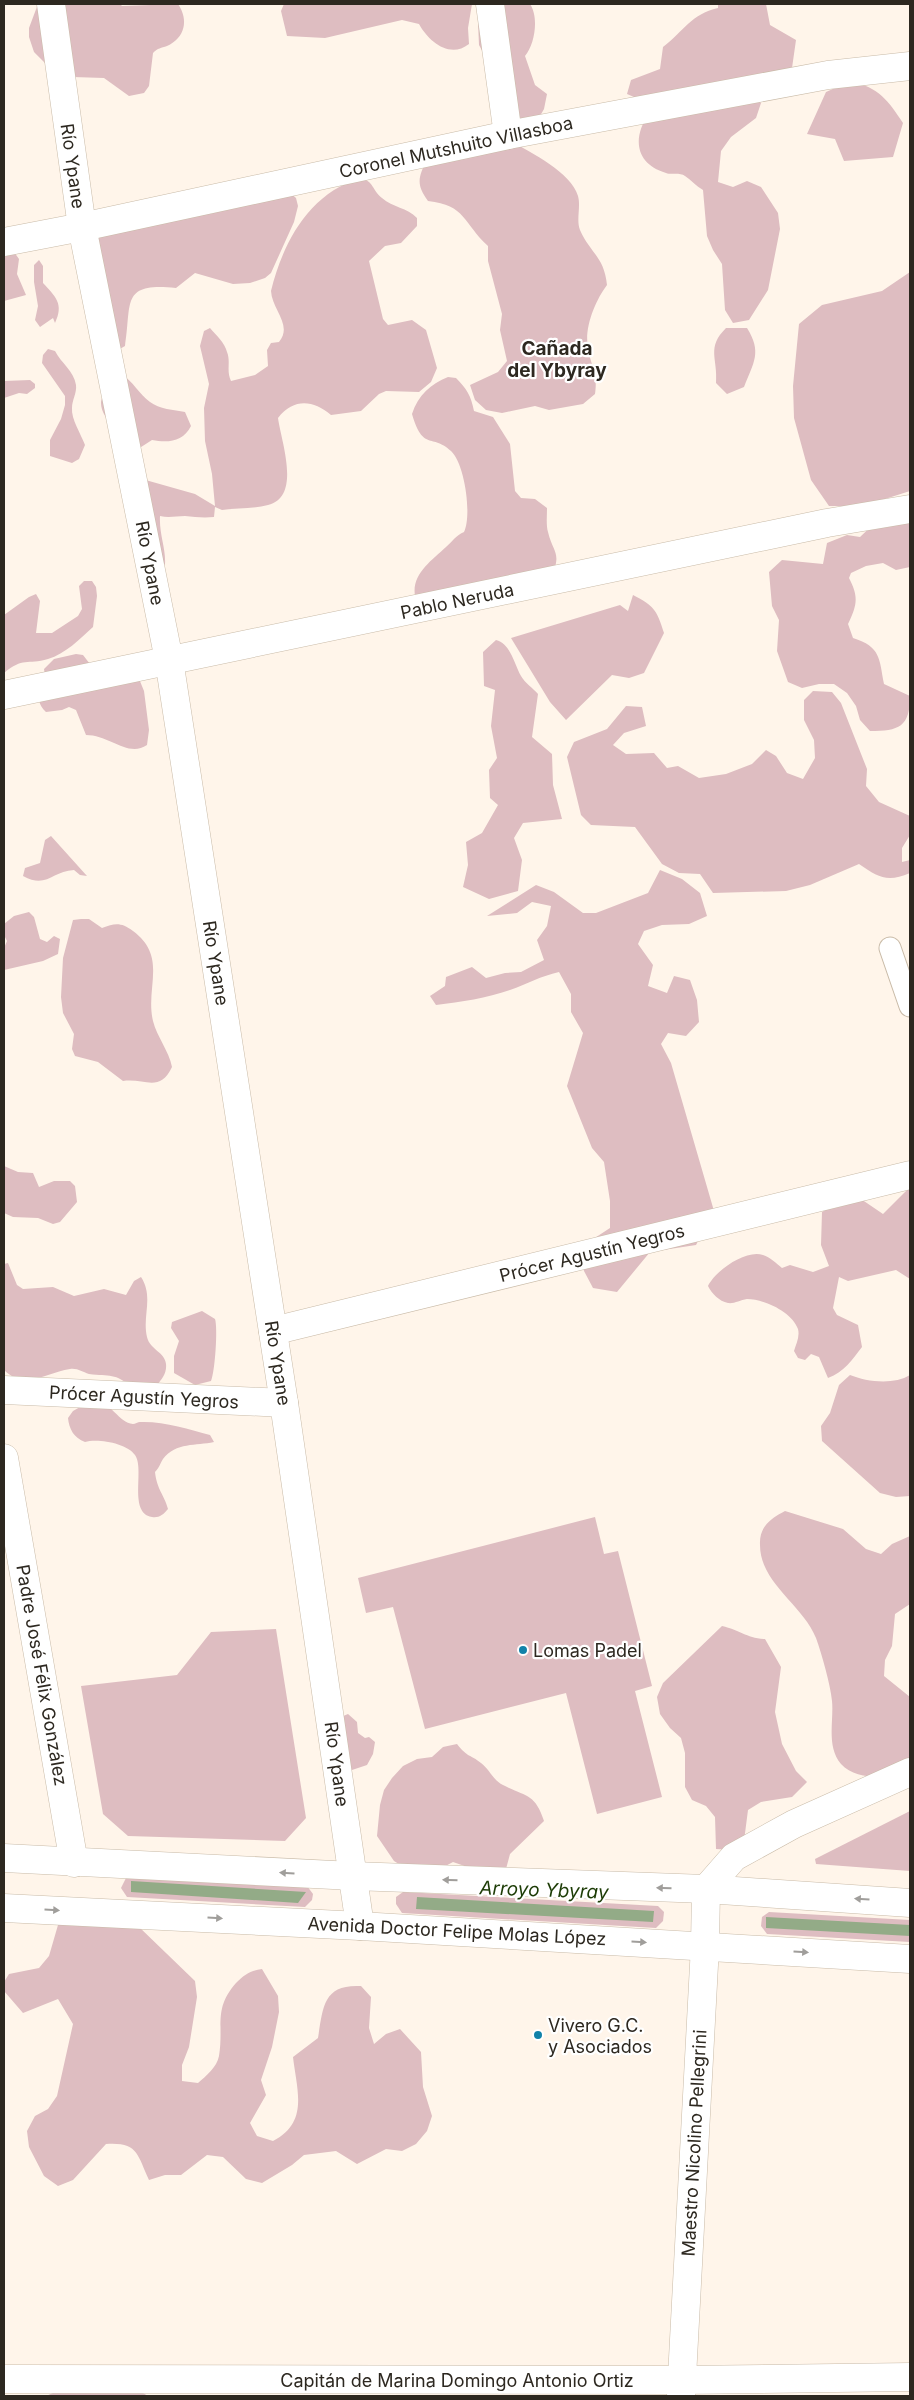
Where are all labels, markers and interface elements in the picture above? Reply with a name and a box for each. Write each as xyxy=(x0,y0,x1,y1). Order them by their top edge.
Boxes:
street label: Coronel Mutshuito Villasboa xyxy=(337,112,575,182)
street label: Río Ypane xyxy=(57,122,89,210)
district label: Cañada del Ybyray xyxy=(507,337,607,382)
street label: Río Ypane xyxy=(132,519,168,607)
street label: Pablo Neruda xyxy=(398,579,516,623)
street label: Río Ypane xyxy=(199,919,233,1007)
street label: Prócer Agustín Yegros xyxy=(497,1220,687,1286)
street label: Río Ypane xyxy=(261,1319,295,1407)
street label: Prócer Agustín Yegros xyxy=(49,1382,239,1412)
street label: Padre José Félix González xyxy=(12,1563,72,1787)
place label: Lomas Padel xyxy=(533,1640,642,1661)
marker: Lomas Padel xyxy=(517,1644,529,1656)
street label: Río Ypane xyxy=(321,1720,353,1808)
one-way arrow xyxy=(279,1869,295,1877)
one-way arrow xyxy=(441,1875,457,1883)
water label: Arroyo Ybyray xyxy=(478,1876,610,1904)
one-way arrow xyxy=(656,1883,672,1891)
one-way arrow xyxy=(853,1895,869,1903)
one-way arrow xyxy=(45,1907,61,1915)
street label: Avenida Doctor Felipe Molas López xyxy=(307,1913,607,1949)
one-way arrow xyxy=(207,1915,223,1923)
one-way arrow xyxy=(631,1938,647,1946)
one-way arrow xyxy=(794,1948,810,1956)
place label: Vivero G.C. y Asociados xyxy=(548,2015,652,2057)
marker: Vivero G.C. y Asociados xyxy=(532,2029,544,2041)
street label: Maestro Nicolino Pellegrini xyxy=(678,2029,710,2257)
street label: Capitán de Marina Domingo Antonio Ortiz xyxy=(280,2370,634,2391)

